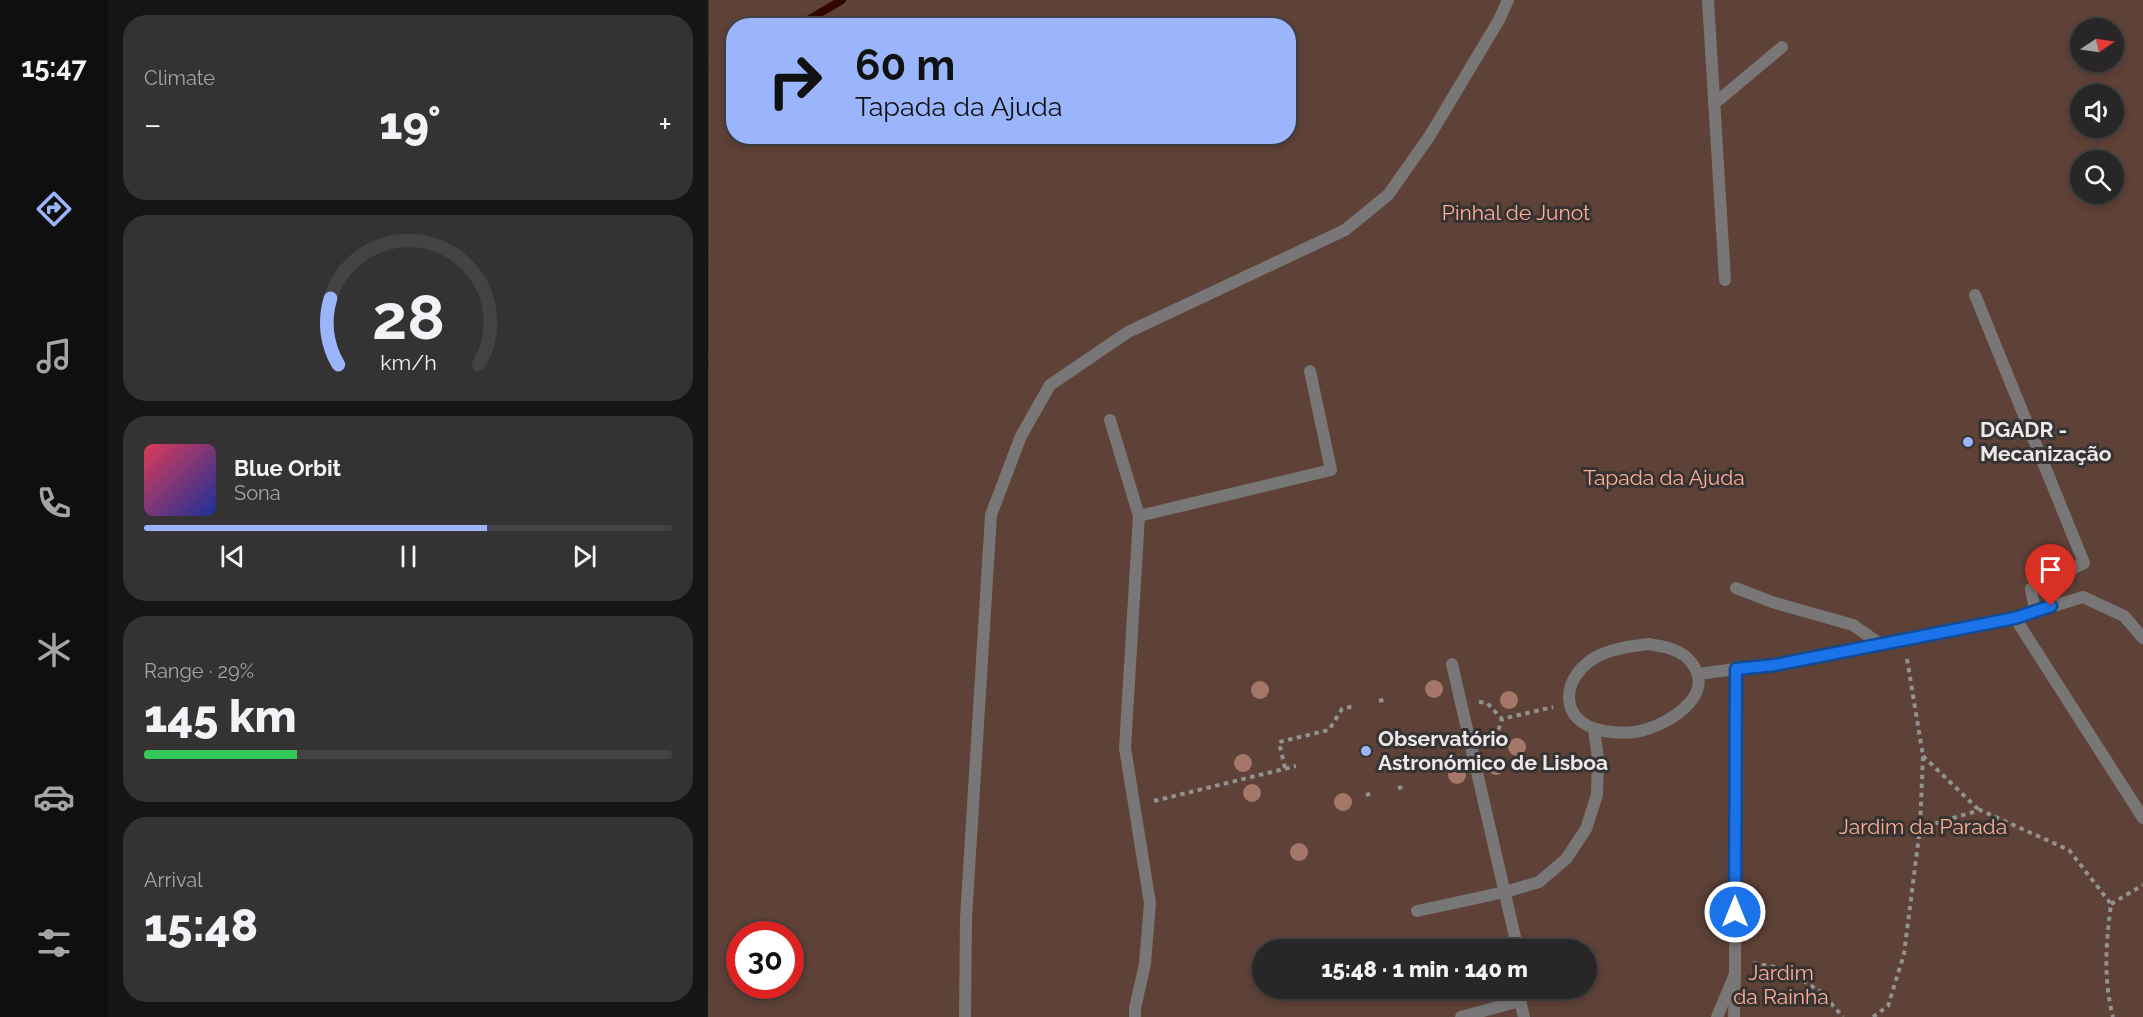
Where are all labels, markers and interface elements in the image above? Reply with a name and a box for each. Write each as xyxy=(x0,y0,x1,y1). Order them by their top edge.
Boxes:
north arrow xyxy=(2070,18,2124,72)
map controls xyxy=(2070,18,2124,204)
text: 60 m xyxy=(855,41,955,90)
icon: right xyxy=(756,42,834,120)
text: 15:47 xyxy=(21,52,87,83)
text: Climate xyxy=(144,66,215,90)
button: sound xyxy=(2070,84,2124,138)
text: Tapada da Ajuda xyxy=(855,91,1063,122)
text: 19° xyxy=(379,97,441,150)
text: − xyxy=(144,105,162,144)
text: + xyxy=(658,105,672,144)
button: search xyxy=(2070,150,2124,204)
icon: directions xyxy=(33,188,75,230)
park label: Pinhal de Junot xyxy=(1442,200,1590,225)
text: 28 xyxy=(372,280,444,354)
icon: music xyxy=(33,335,75,377)
text: km/h xyxy=(380,351,436,376)
place label: DGADR - Mecanização xyxy=(1980,417,2112,466)
marker: DGADR - Mecanização xyxy=(1961,435,1975,449)
text: Blue Orbit xyxy=(234,455,341,481)
park label: Tapada da Ajuda xyxy=(1583,465,1745,490)
text: Sona xyxy=(234,481,281,505)
icon: phone xyxy=(33,482,75,524)
icon: previous xyxy=(216,540,249,573)
icon: pause xyxy=(392,540,425,573)
icon: next xyxy=(568,540,601,573)
pin xyxy=(2025,544,2076,606)
icon: arrive xyxy=(2034,553,2067,586)
icon: climate xyxy=(33,629,75,671)
text: Range · 29% xyxy=(144,659,254,683)
text: 145 km xyxy=(144,690,297,743)
place label: Observatório Astronómico de Lisboa xyxy=(1378,726,1608,775)
marker: Observatório Astronómico de Lisboa xyxy=(1359,744,1373,758)
icon: car xyxy=(33,776,75,818)
park label: Jardim da Parada xyxy=(1839,814,2007,839)
text: Arrival xyxy=(144,868,203,892)
position arrow xyxy=(1703,880,1767,944)
text: 15:48 xyxy=(144,899,258,952)
speed limit sign: 30 xyxy=(726,921,804,999)
icon: filters xyxy=(33,922,75,964)
text: 15:48 · 1 min · 140 m xyxy=(1321,956,1528,982)
park label: Jardim da Rainha xyxy=(1733,960,1829,1009)

